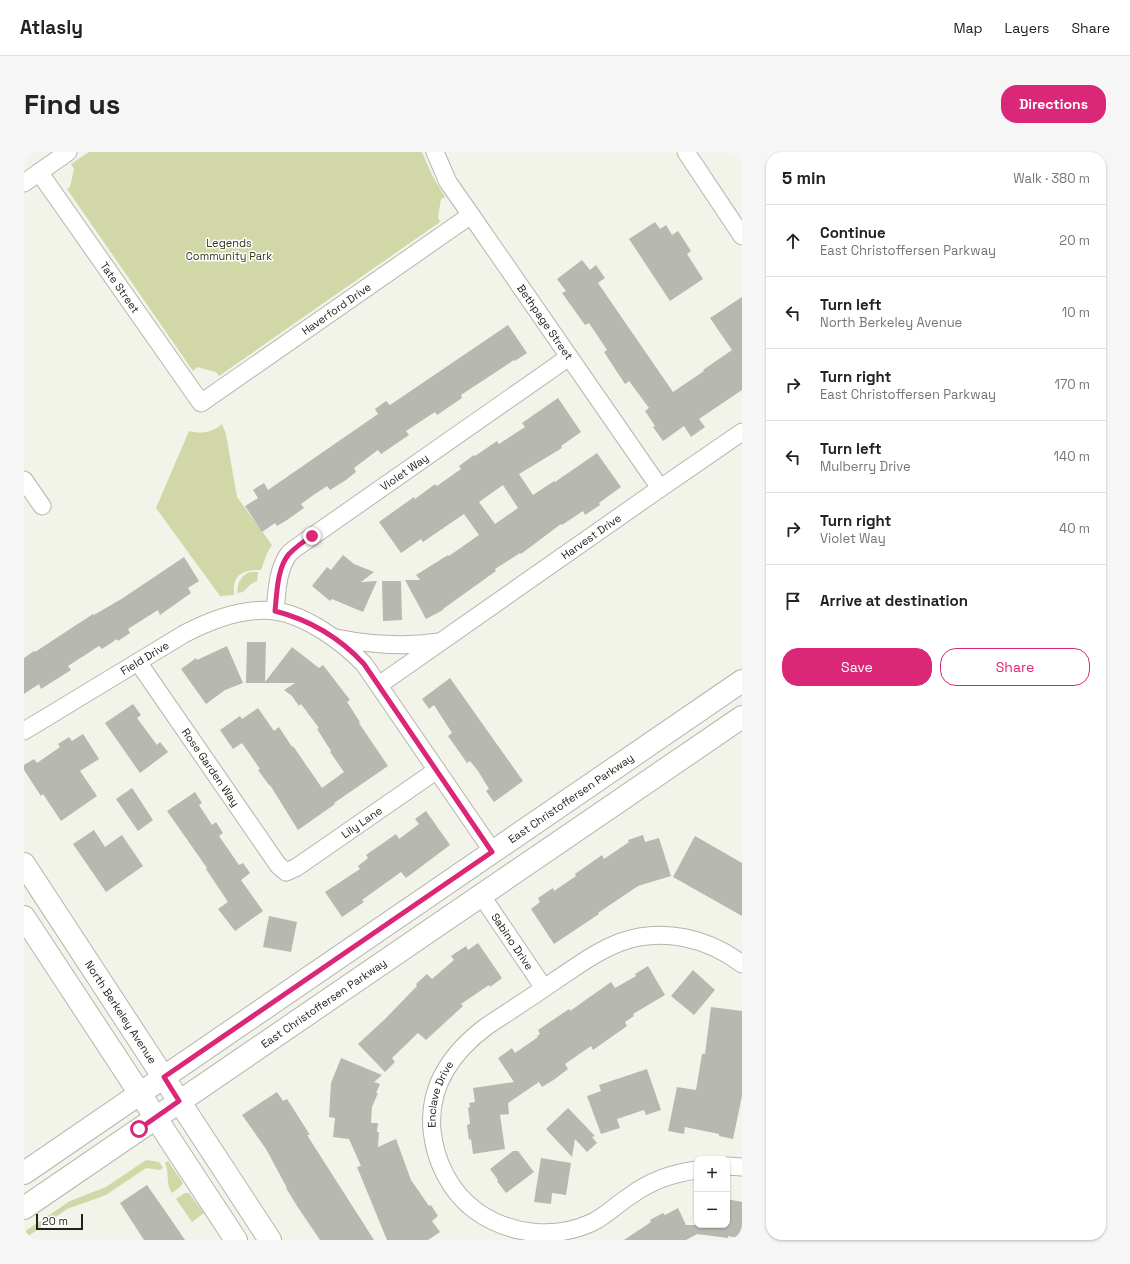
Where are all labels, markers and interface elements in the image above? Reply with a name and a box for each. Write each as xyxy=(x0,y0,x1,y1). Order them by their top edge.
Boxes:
text: Atlasly xyxy=(20,15,83,40)
text: Map xyxy=(953,19,983,37)
text: Layers xyxy=(1005,19,1049,37)
text: Share xyxy=(1071,19,1110,37)
button: Directions xyxy=(1001,85,1106,123)
text: Find us xyxy=(24,86,121,122)
text: 5 min xyxy=(782,167,826,189)
text: Walk · 380 m xyxy=(1013,170,1090,187)
text: Continue xyxy=(820,223,886,242)
icon: ahead xyxy=(782,230,804,252)
text: 20 m xyxy=(1059,232,1090,249)
park label: Legends Community Park xyxy=(186,236,272,263)
text: East Christoffersen Parkway xyxy=(820,242,996,259)
street label: Tate Street xyxy=(97,259,143,316)
street label: Haverford Drive xyxy=(299,280,374,338)
street label: Bethpage Street xyxy=(514,281,576,362)
text: Turn left xyxy=(820,295,882,314)
icon: left xyxy=(782,302,804,324)
text: 10 m xyxy=(1062,304,1090,321)
text: North Berkeley Avenue xyxy=(820,314,962,331)
text: Turn right xyxy=(820,367,891,386)
icon: right xyxy=(782,374,804,396)
text: 170 m xyxy=(1054,376,1090,393)
text: East Christoffersen Parkway xyxy=(820,386,996,403)
text: Turn left xyxy=(820,439,882,458)
icon: left xyxy=(782,446,804,468)
text: 140 m xyxy=(1054,448,1090,465)
street label: Violet Way xyxy=(377,450,431,494)
text: Mulberry Drive xyxy=(820,458,911,475)
street label: Harvest Drive xyxy=(559,511,624,562)
text: Turn right xyxy=(820,511,891,530)
icon: right xyxy=(782,518,804,540)
text: 40 m xyxy=(1059,520,1090,537)
route end xyxy=(303,527,321,545)
text: Violet Way xyxy=(820,530,886,547)
icon: arrive xyxy=(782,590,804,612)
text: Arrive at destination xyxy=(820,591,968,610)
street label: Field Drive xyxy=(118,638,171,678)
button: Save xyxy=(782,648,932,686)
button: Share xyxy=(940,648,1090,686)
street label: Rose Garden Way xyxy=(179,726,243,809)
street label: East Christoffersen Parkway xyxy=(505,750,636,846)
street label: Lily Lane xyxy=(339,803,385,841)
street label: Sabino Drive xyxy=(488,910,537,972)
street label: East Christoffersen Parkway xyxy=(258,955,389,1051)
street label: North Berkeley Avenue xyxy=(82,958,160,1066)
street label: Enclave Drive xyxy=(425,1058,456,1128)
route start xyxy=(130,1120,148,1138)
map controls xyxy=(694,1156,730,1228)
button: + xyxy=(694,1156,730,1192)
button: − xyxy=(694,1192,730,1228)
scale bar xyxy=(36,1212,83,1231)
text: 20 m xyxy=(42,1214,68,1228)

